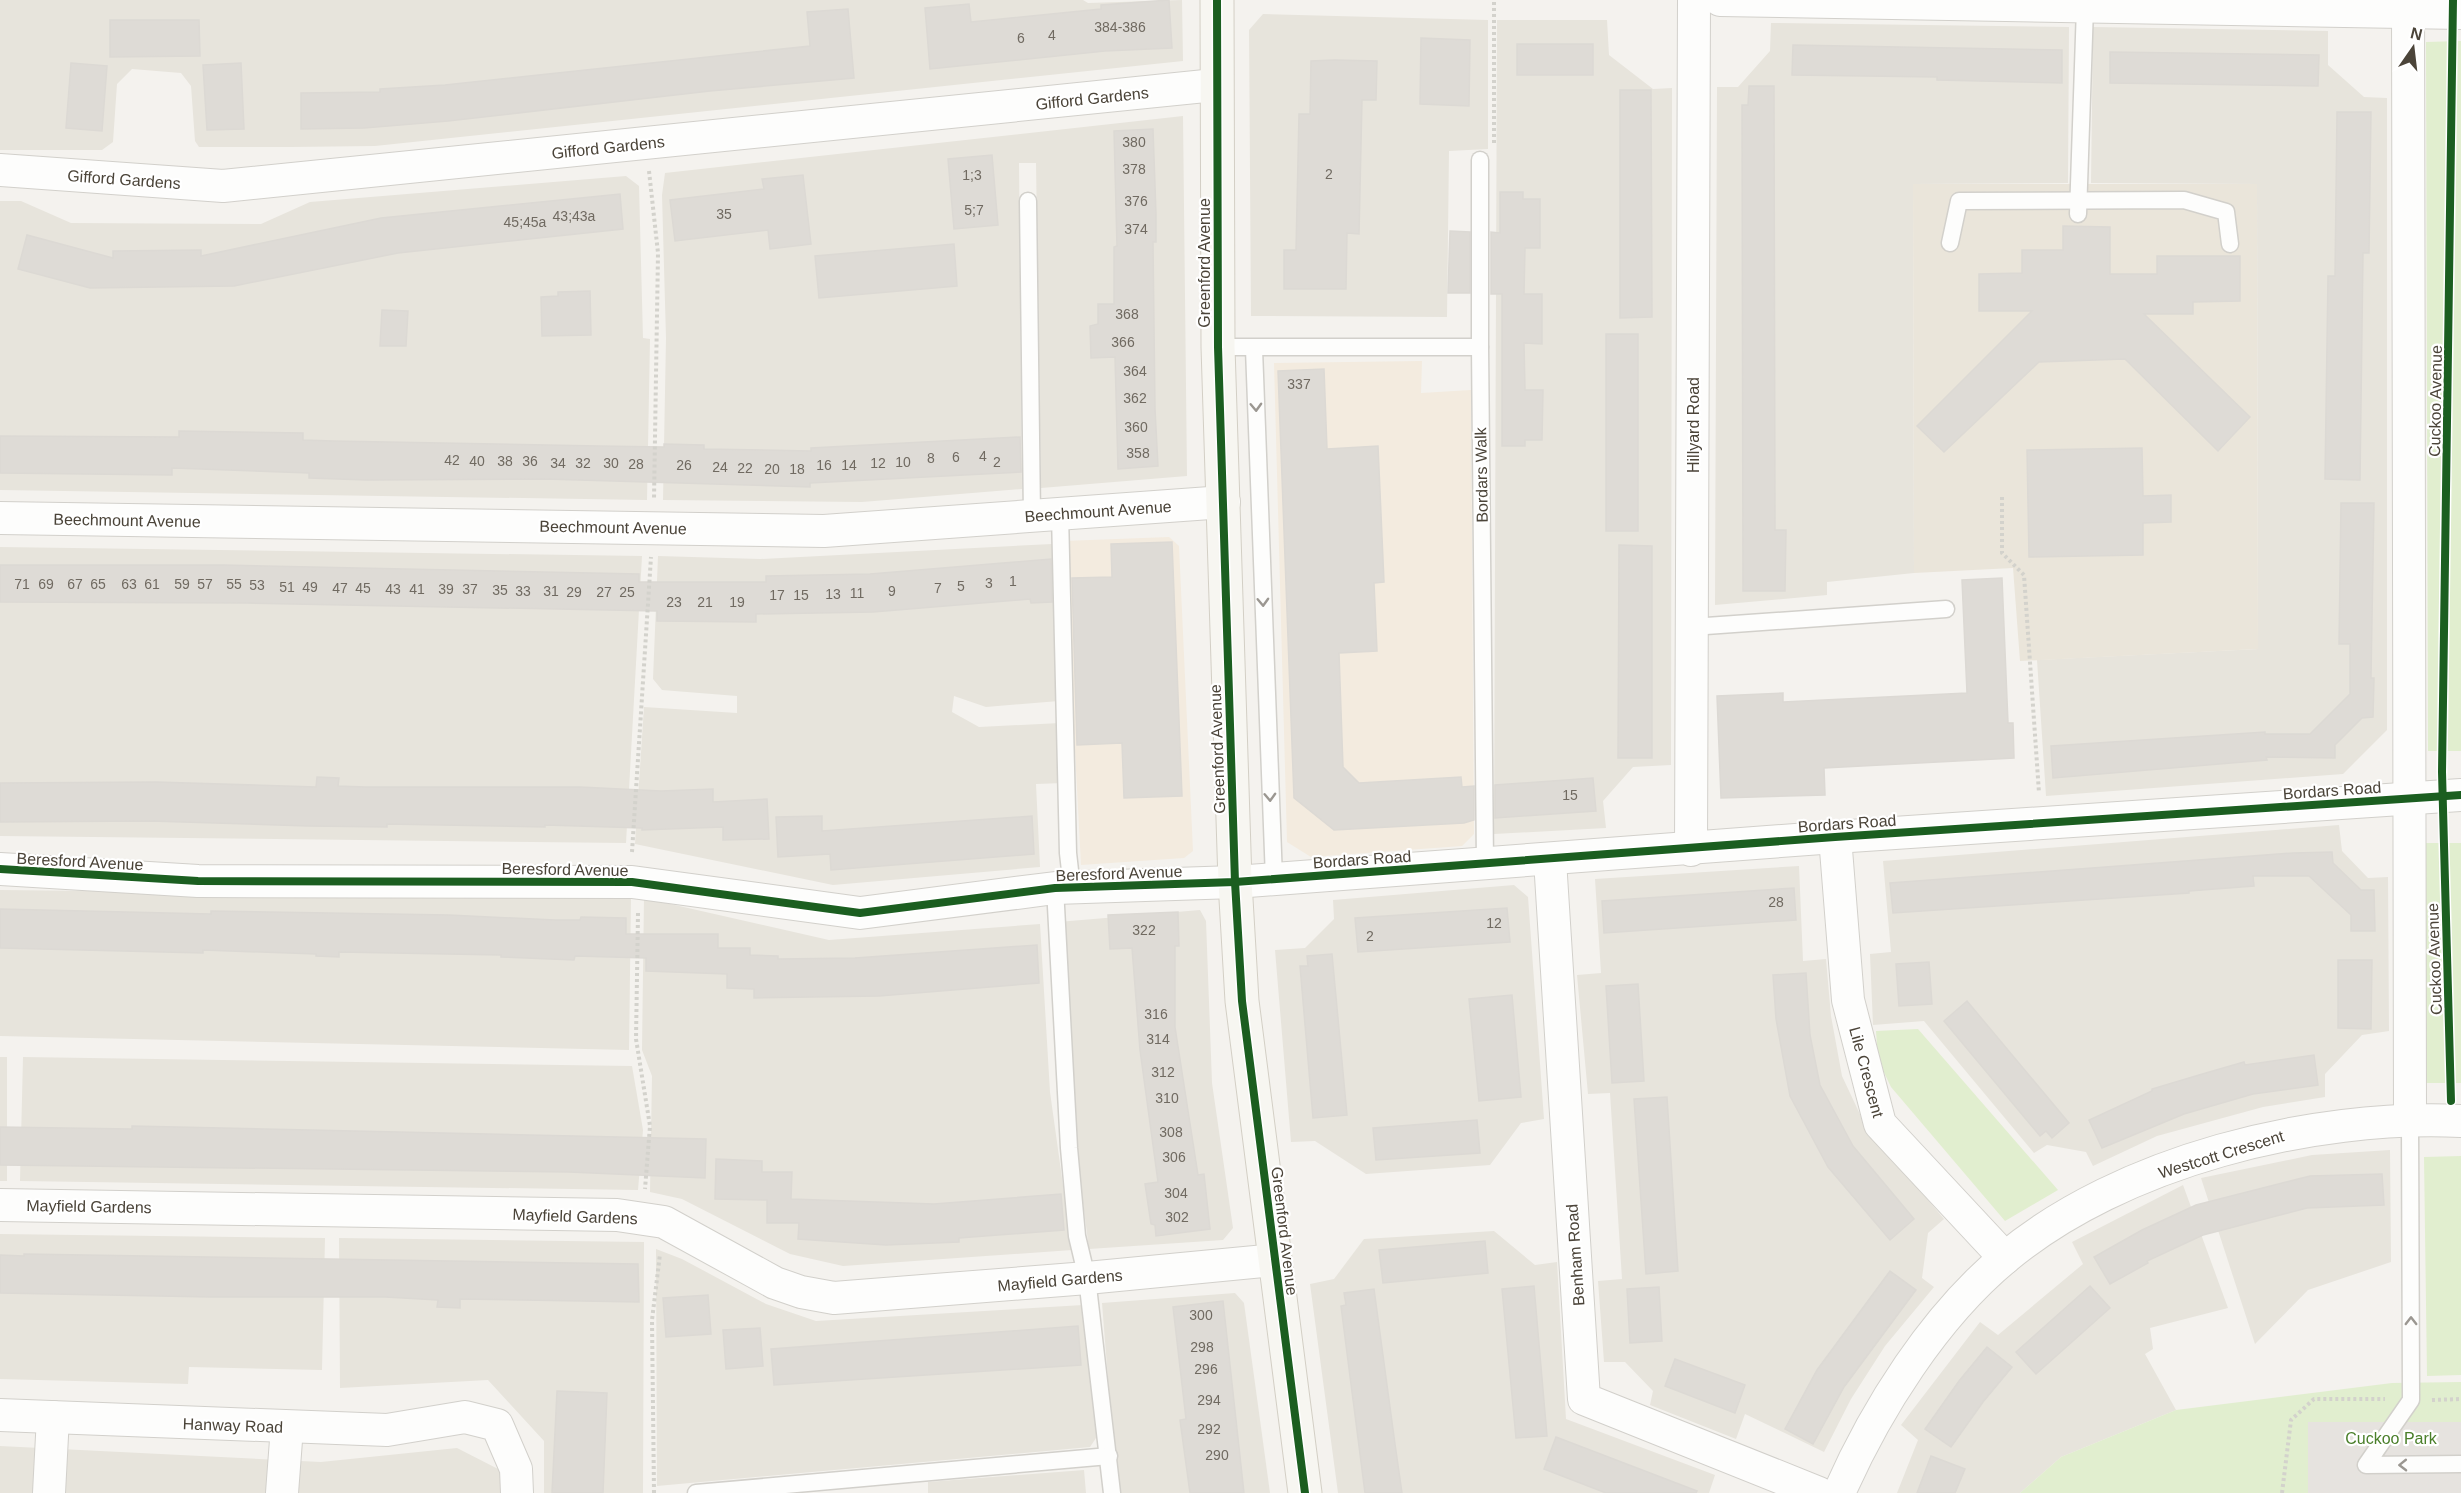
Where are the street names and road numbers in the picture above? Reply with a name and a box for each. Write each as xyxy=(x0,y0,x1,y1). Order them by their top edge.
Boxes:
street label: Gifford Gardens xyxy=(1035,84,1149,113)
street label: Gifford Gardens xyxy=(551,133,665,162)
street label: Gifford Gardens xyxy=(67,167,181,192)
street label: Greenford Avenue xyxy=(1196,198,1213,328)
street label: Cuckoo Avenue xyxy=(2426,345,2445,457)
street label: Hillyard Road xyxy=(1685,377,1702,473)
street label: Bordars Walk xyxy=(1472,426,1491,523)
street label: Beechmount Avenue xyxy=(1024,498,1172,525)
street label: Beechmount Avenue xyxy=(53,511,201,530)
street label: Beechmount Avenue xyxy=(539,518,687,537)
street label: Greenford Avenue xyxy=(1207,684,1228,814)
street label: Bordars Road xyxy=(2282,779,2382,802)
street label: Bordars Road xyxy=(1797,812,1897,835)
street label: Bordars Road xyxy=(1312,848,1412,871)
street label: Beresford Avenue xyxy=(16,850,144,873)
street label: Beresford Avenue xyxy=(501,860,629,879)
street label: Beresford Avenue xyxy=(1055,863,1183,884)
street label: Cuckoo Avenue xyxy=(2424,903,2445,1015)
street label: Lile Crescent xyxy=(1846,1025,1887,1120)
street label: Westcott Crescent xyxy=(2156,1127,2287,1182)
street label: Greenford Avenue xyxy=(1268,1166,1301,1297)
street label: Mayfield Gardens xyxy=(26,1197,152,1216)
street label: Benham Road xyxy=(1563,1203,1588,1307)
street label: Mayfield Gardens xyxy=(512,1206,638,1227)
street label: Mayfield Gardens xyxy=(997,1267,1123,1294)
street label: Hanway Road xyxy=(182,1415,283,1436)

